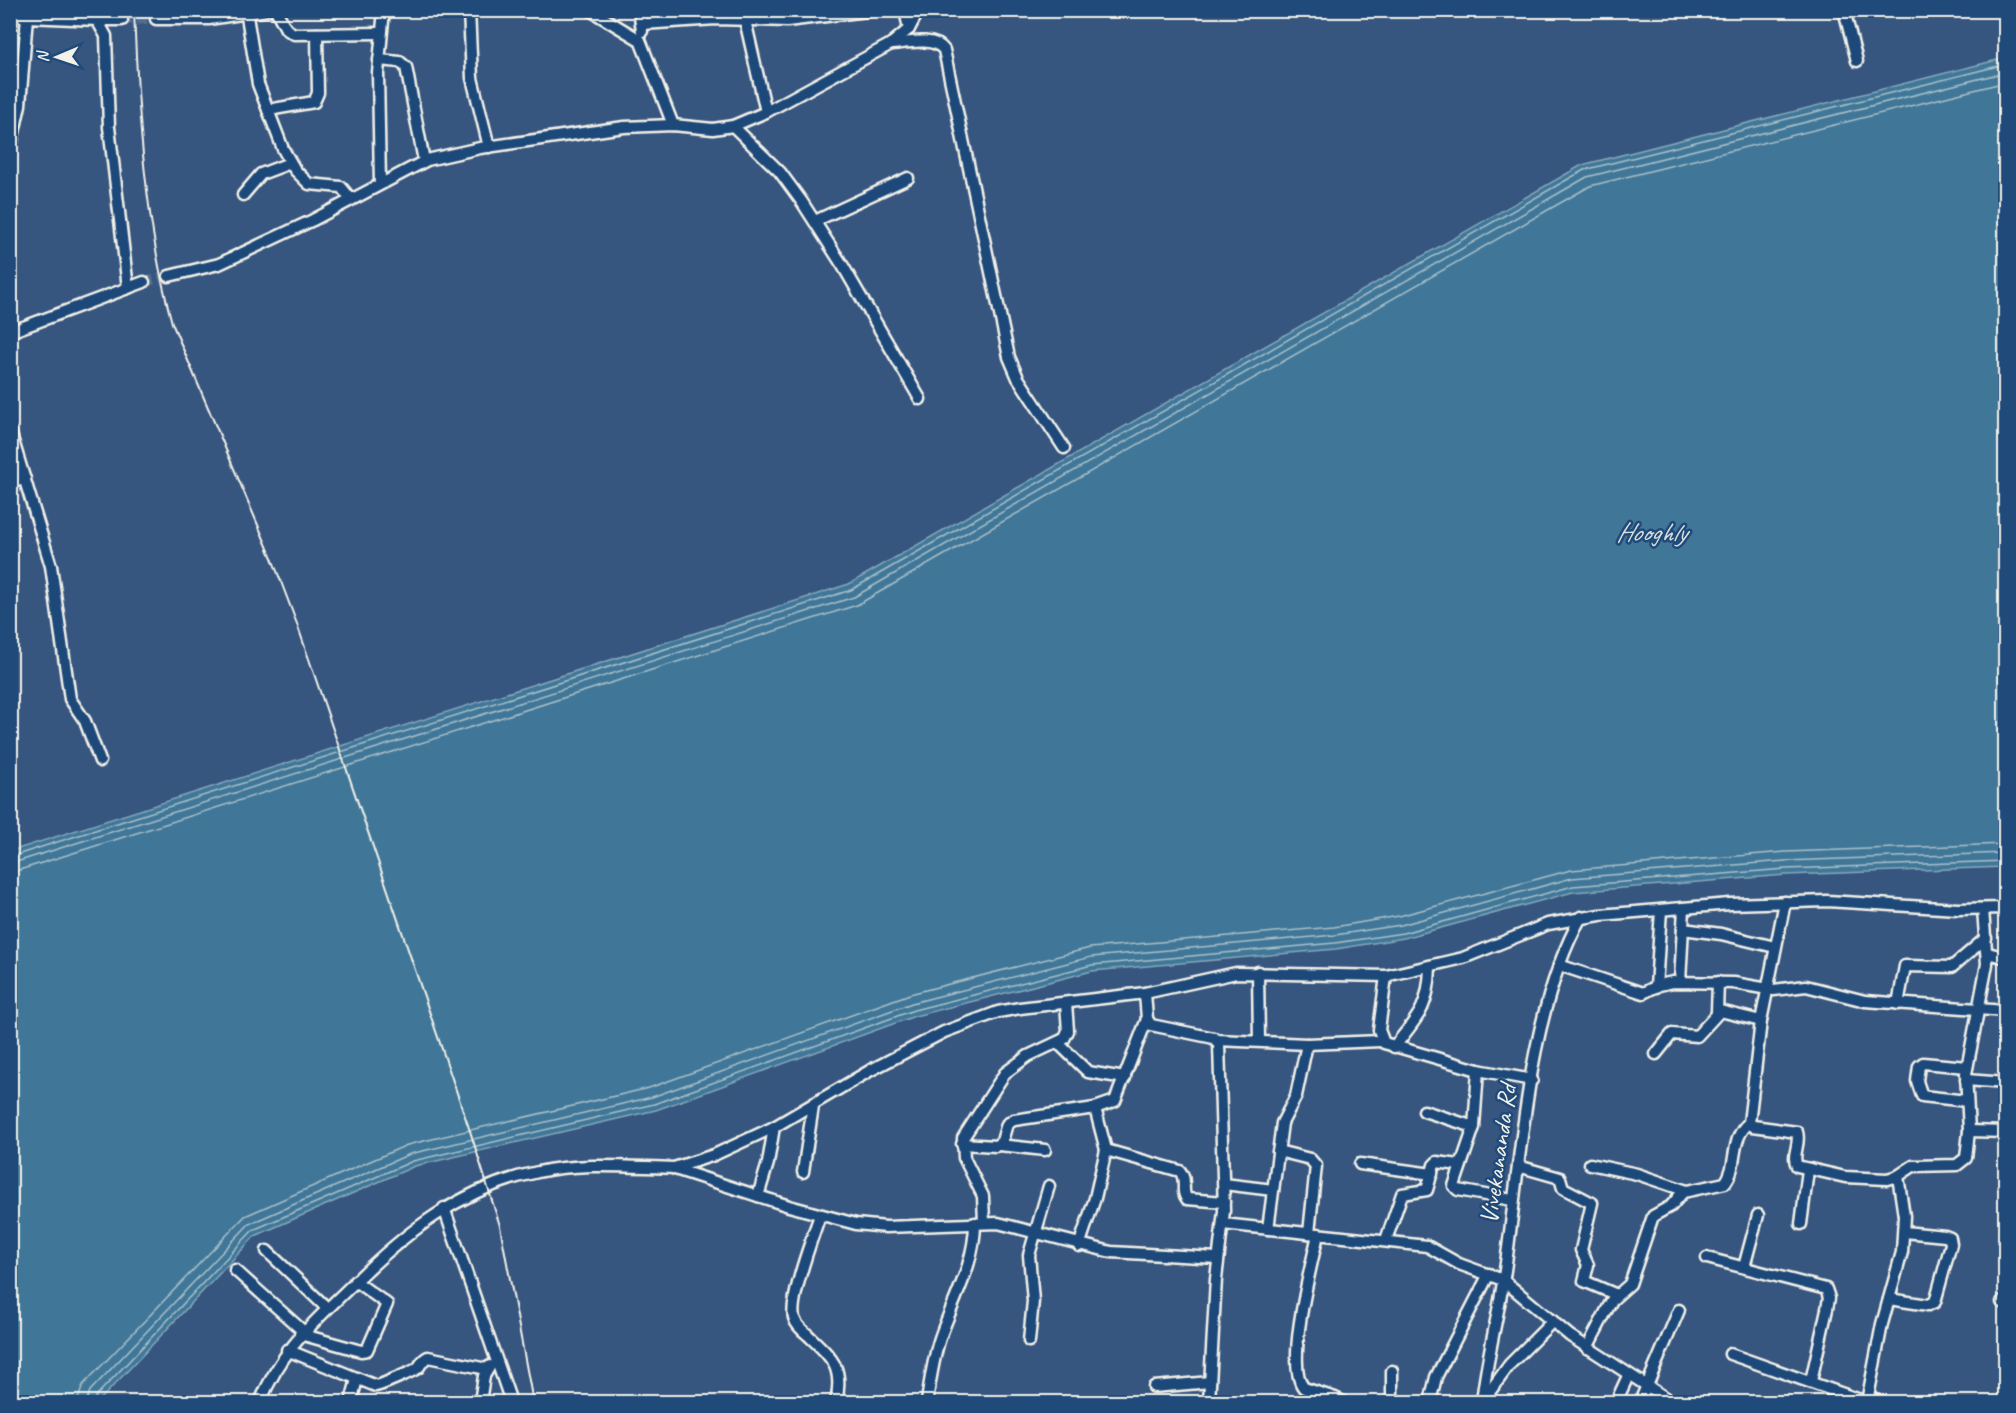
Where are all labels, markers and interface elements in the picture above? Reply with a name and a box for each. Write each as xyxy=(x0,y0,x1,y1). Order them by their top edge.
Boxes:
north arrow xyxy=(27,27,87,87)
text: N xyxy=(33,49,53,63)
water label: Hooghly xyxy=(1616,515,1691,549)
street label: Vivekananda Rd xyxy=(1472,1078,1525,1226)

